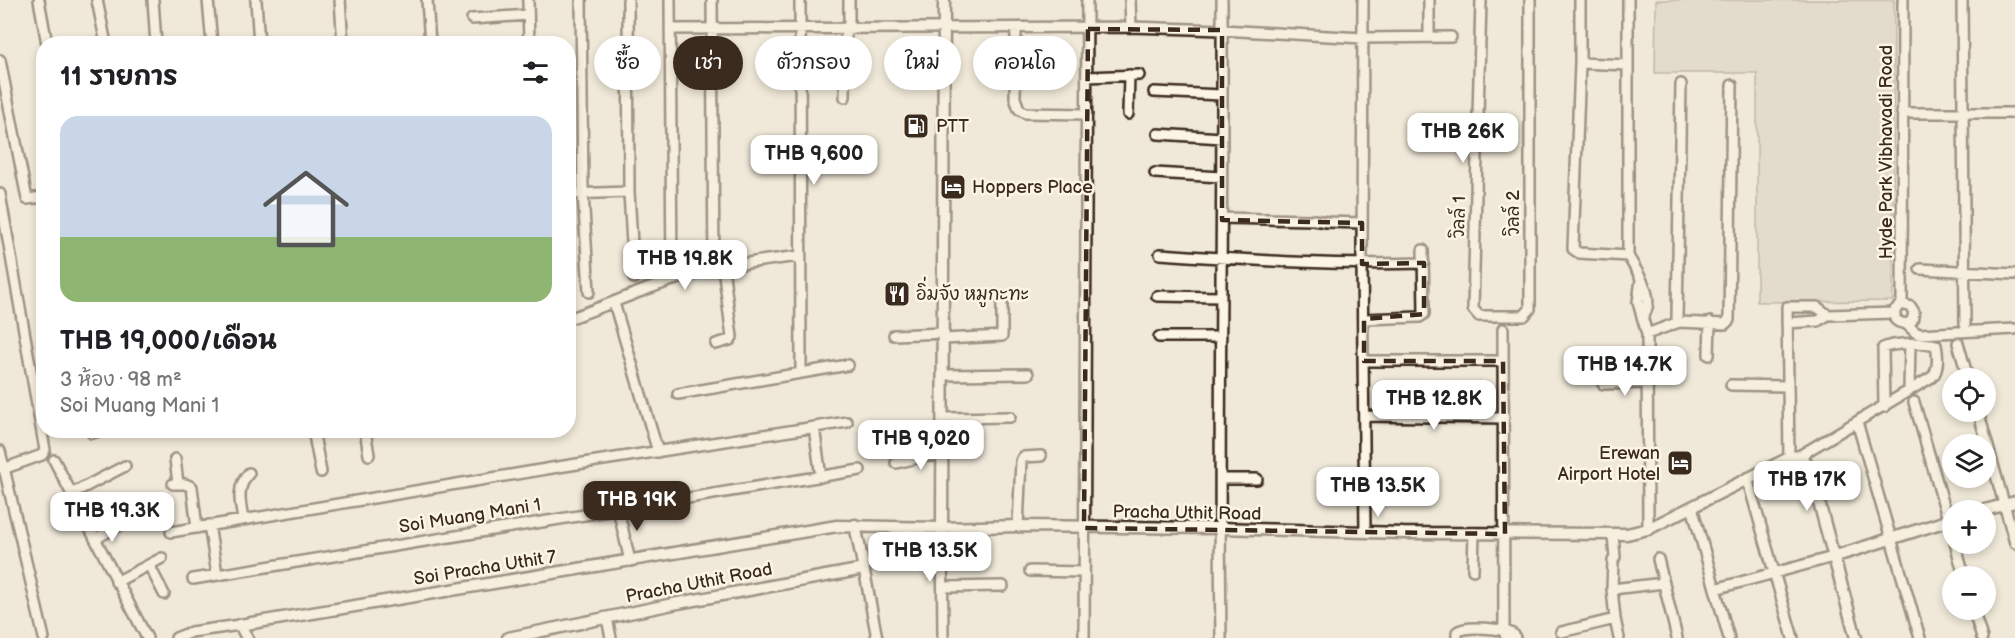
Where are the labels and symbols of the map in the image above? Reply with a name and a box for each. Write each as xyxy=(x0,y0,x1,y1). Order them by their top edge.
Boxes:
street label: Hyde Park Vibhavadi Road xyxy=(1876,45,1897,259)
fuel station icon: PTT xyxy=(901,111,931,141)
pin: THB 26K xyxy=(1408,113,1518,164)
place label: PTT xyxy=(936,116,969,137)
pin: THB 9,600 xyxy=(745,135,883,186)
hotel icon: Hoppers Place xyxy=(938,172,968,202)
place label: Hoppers Place xyxy=(972,177,1093,198)
street label: วิลล์ 2 xyxy=(1500,190,1524,236)
street label: วิลล์ 1 xyxy=(1445,195,1470,239)
pin: THB 19.8K xyxy=(616,240,754,291)
place label: อิ่มจัง หมูกะทะ xyxy=(916,276,1029,308)
restaurant icon: อิ่มจัง หมูกะทะ xyxy=(882,279,912,309)
pin: THB 14.7K xyxy=(1556,346,1694,397)
pin: THB 12.8K xyxy=(1365,380,1503,431)
pin: THB 9,020 xyxy=(852,420,990,471)
place label: Erewan Airport Hotel xyxy=(1558,443,1660,485)
hotel icon: Erewan Airport Hotel xyxy=(1665,448,1695,478)
pin: THB 17K xyxy=(1752,461,1862,512)
pin: THB 13.5K xyxy=(1309,467,1447,518)
pin: THB 19K xyxy=(582,481,692,532)
pin: THB 19.3K xyxy=(43,492,181,543)
street label: Soi Muang Mani 1 xyxy=(398,494,542,538)
street label: Pracha Uthit Road xyxy=(1112,501,1262,525)
pin: THB 13.5K xyxy=(861,532,999,583)
street label: Soi Pracha Uthit 7 xyxy=(412,546,558,590)
street label: Pracha Uthit Road xyxy=(624,558,774,608)

